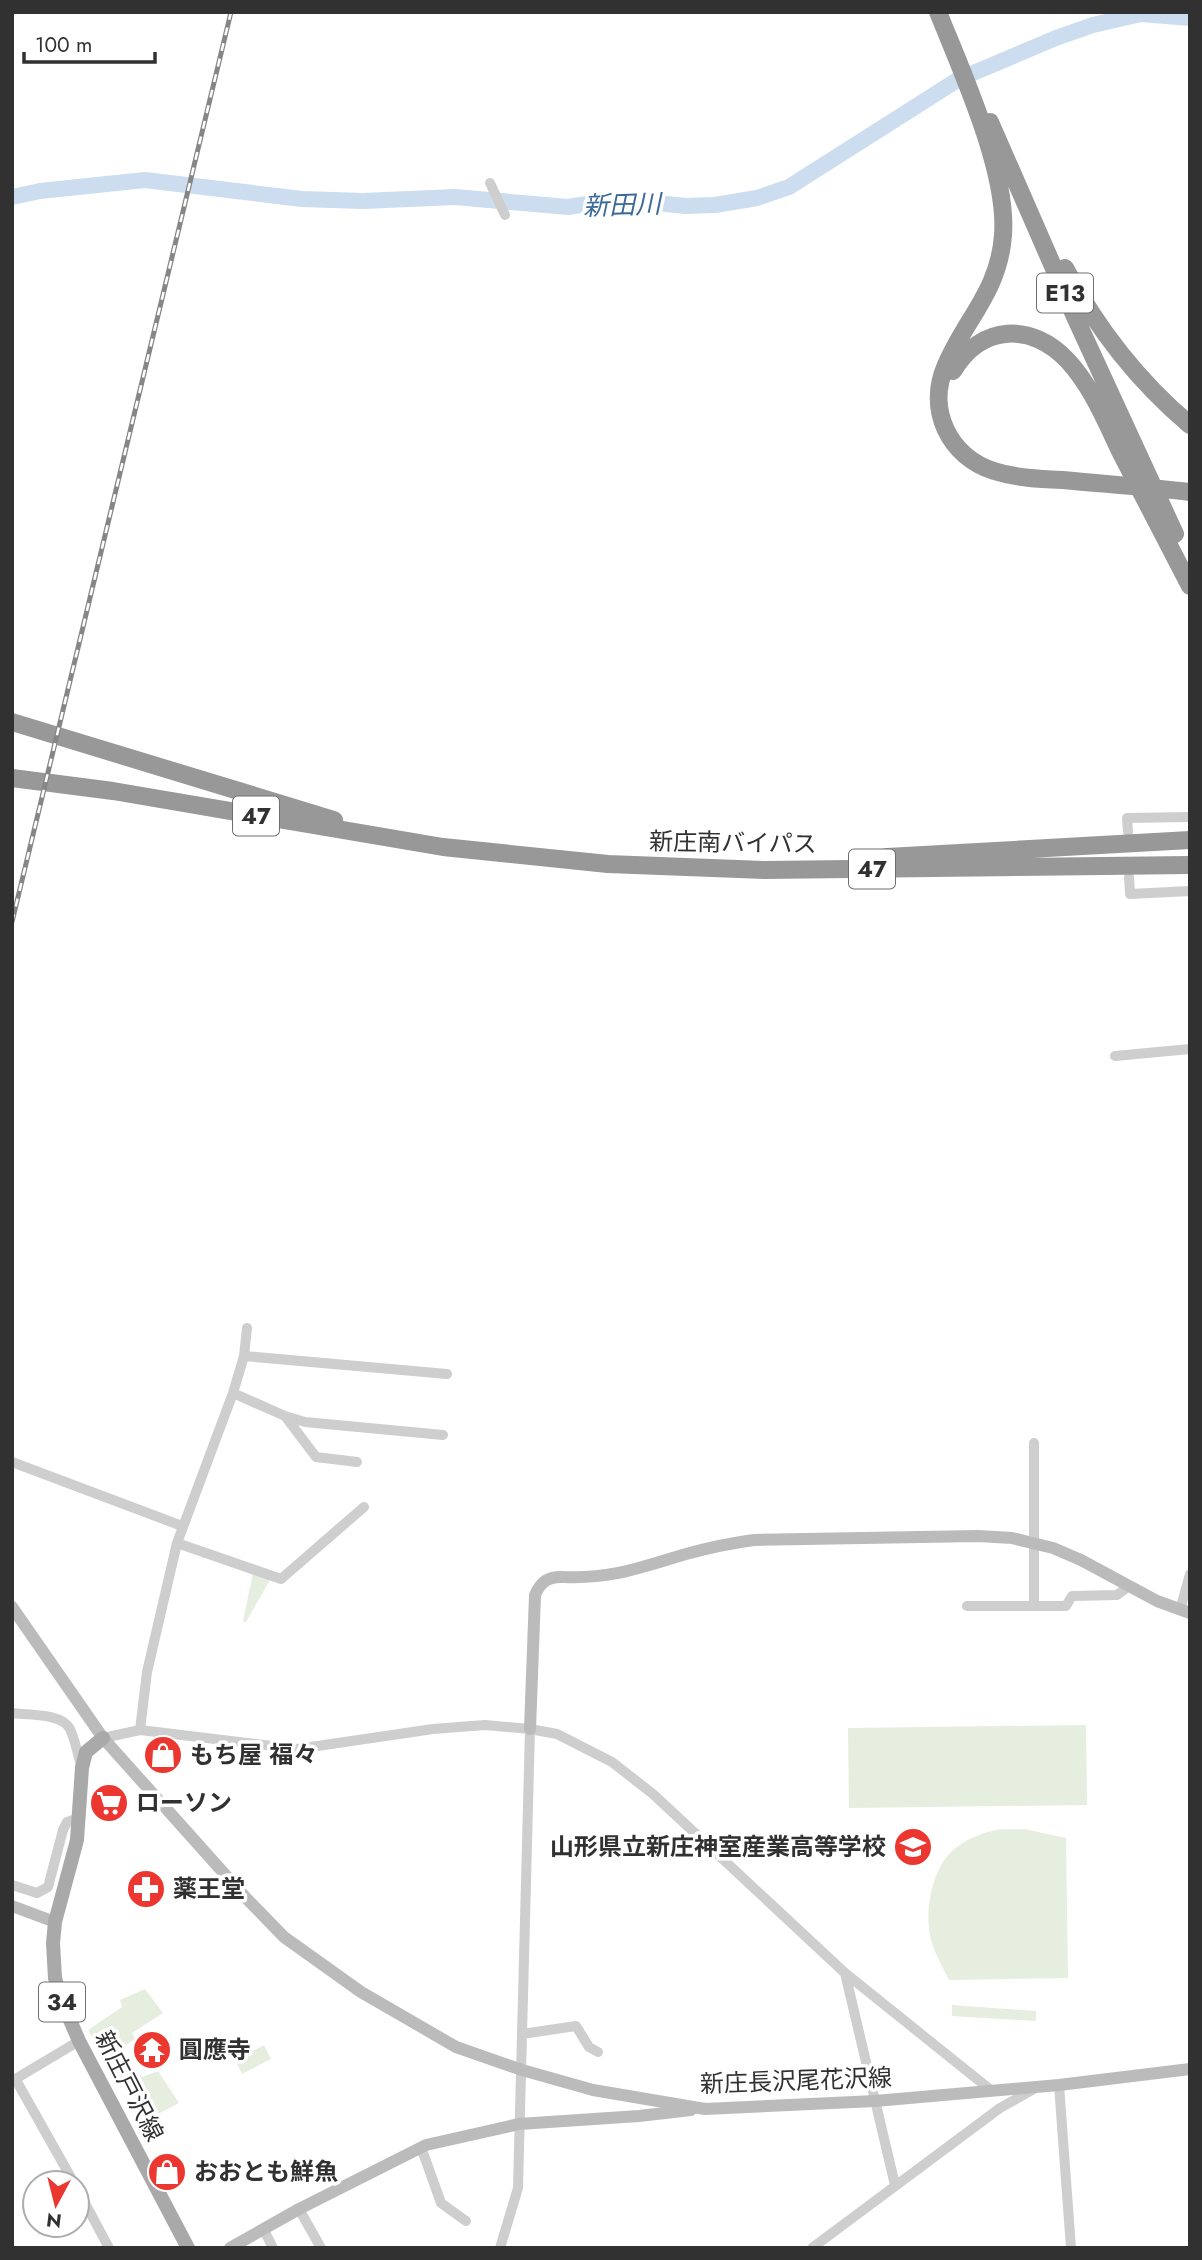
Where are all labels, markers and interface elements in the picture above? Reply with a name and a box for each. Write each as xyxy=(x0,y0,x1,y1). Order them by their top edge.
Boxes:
scale bar xyxy=(24,21,156,65)
text: 100 m xyxy=(35,30,92,60)
water label: 新田川 xyxy=(582,185,665,225)
road number: E13 xyxy=(1037,274,1093,312)
road number: 47 xyxy=(233,796,279,836)
street label: 新庄南バイパス xyxy=(649,824,817,861)
road number: 47 xyxy=(849,849,895,888)
shop icon: もち屋 福々 xyxy=(142,1734,184,1776)
place label: もち屋 福々 xyxy=(190,1737,317,1772)
supermarket icon: ローソン xyxy=(88,1782,130,1824)
place label: ローソン xyxy=(136,1785,232,1820)
school or university icon: 山形県立新庄神室産業高等学校 xyxy=(892,1826,934,1868)
place label: 山形県立新庄神室産業高等学校 xyxy=(550,1829,886,1864)
pharmacy icon: 薬王堂 xyxy=(125,1868,167,1910)
place label: 薬王堂 xyxy=(173,1871,245,1906)
road number: 34 xyxy=(39,1982,85,2022)
street label: 新庄戸沢線 xyxy=(87,2024,172,2147)
temple icon: 圓應寺 xyxy=(131,2029,173,2071)
place label: 圓應寺 xyxy=(179,2032,251,2067)
street label: 新庄長沢尾花沢線 xyxy=(699,2060,893,2101)
shop icon: おおとも鮮魚 xyxy=(146,2151,188,2193)
place label: おおとも鮮魚 xyxy=(194,2154,338,2189)
north arrow xyxy=(21,2169,91,2239)
text: N xyxy=(45,2206,63,2235)

